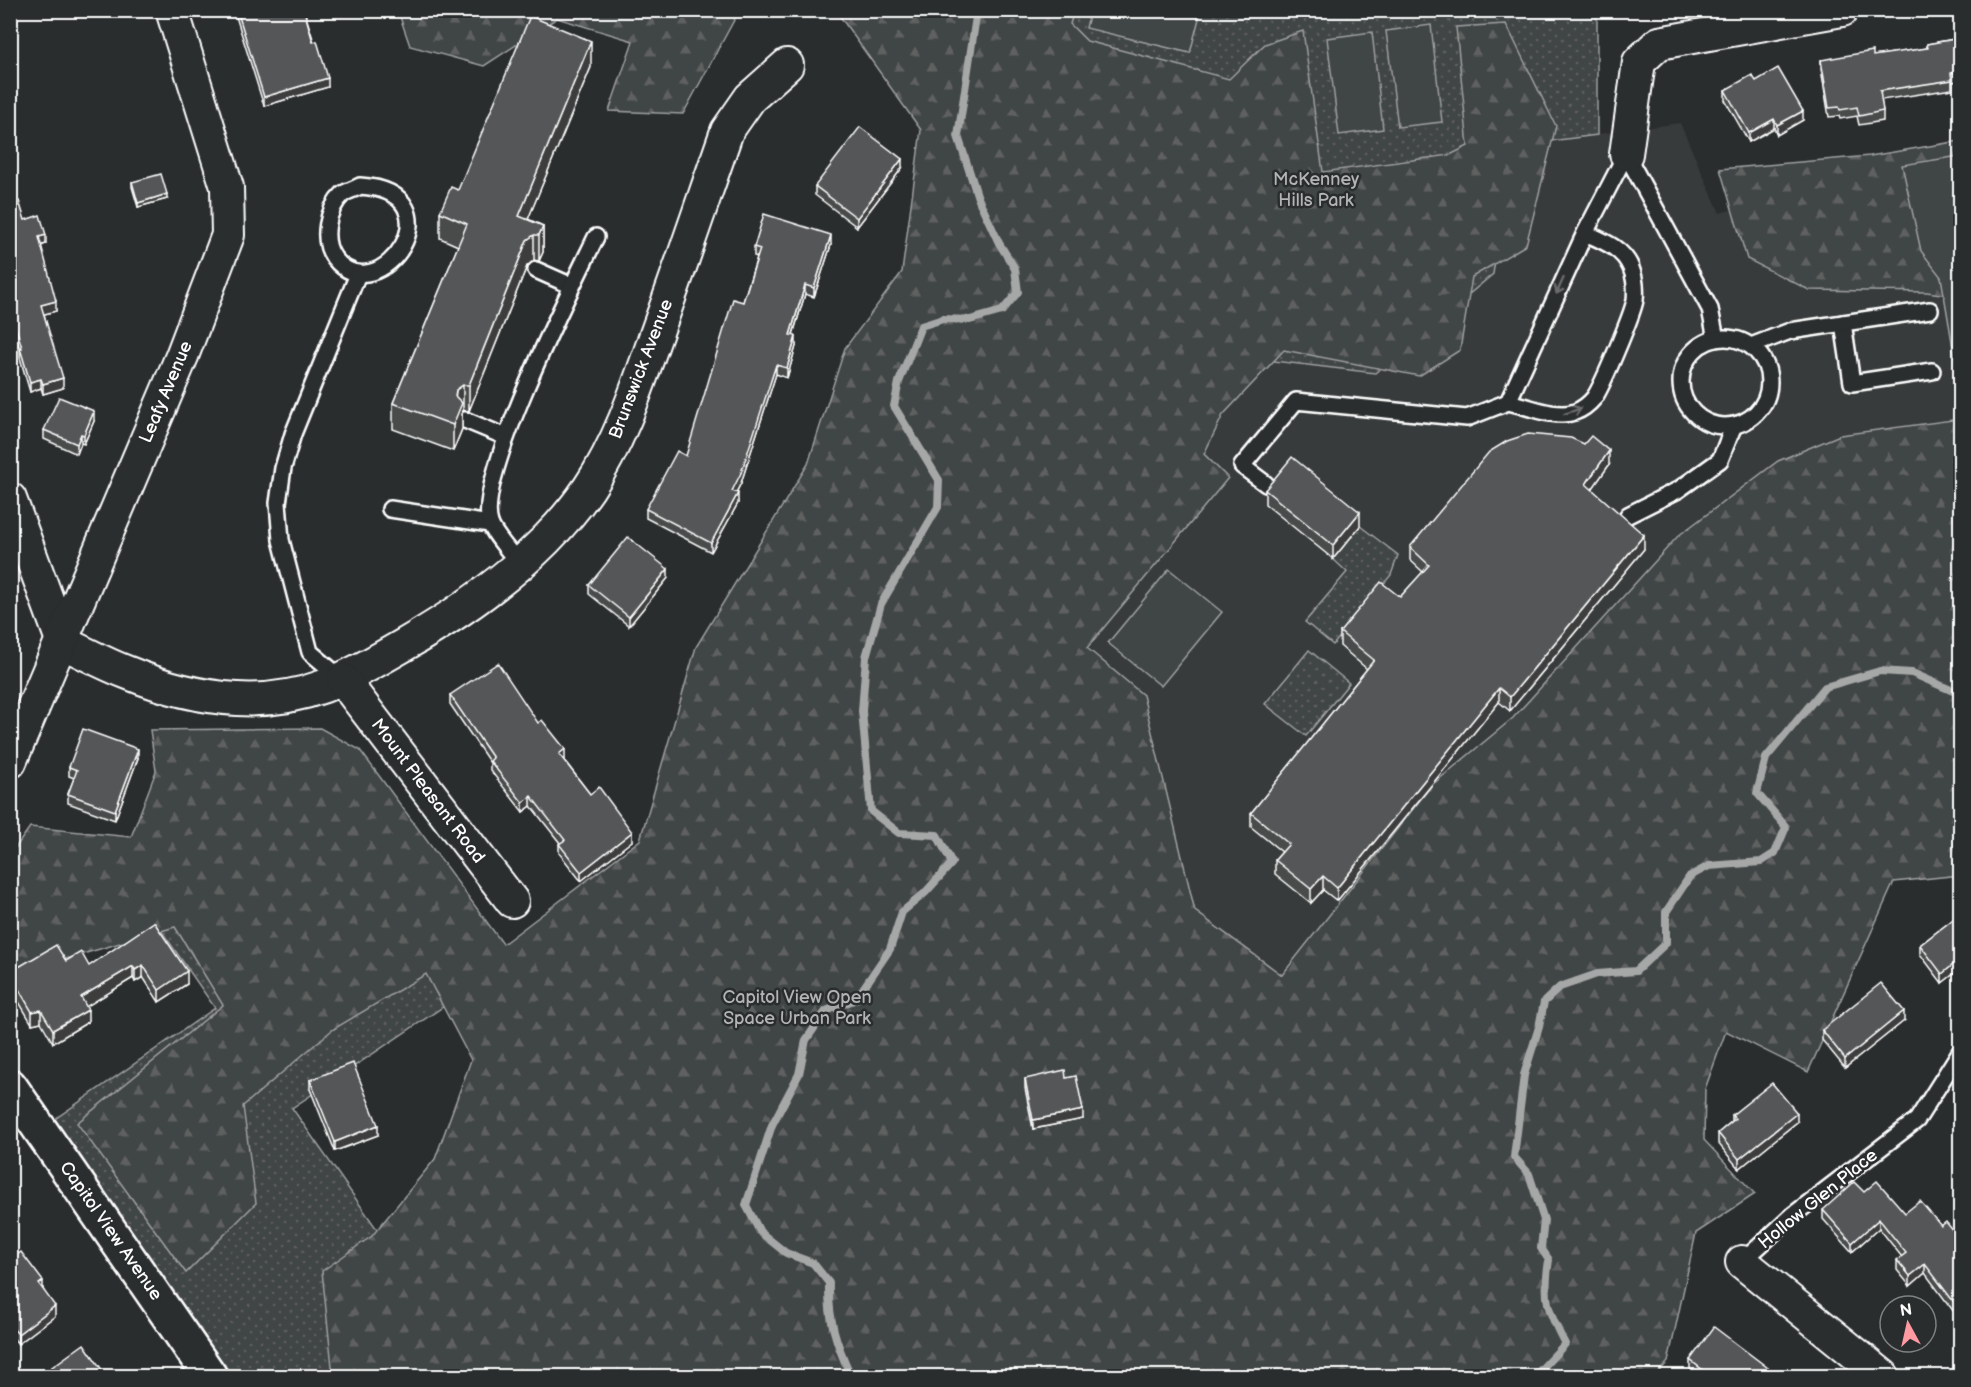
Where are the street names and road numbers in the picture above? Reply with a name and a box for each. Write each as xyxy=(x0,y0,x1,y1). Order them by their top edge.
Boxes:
street label: Brunswick Avenue xyxy=(605,296,677,442)
street label: Leafy Avenue xyxy=(135,338,197,446)
street label: Mount Pleasant Road xyxy=(367,715,489,867)
street label: Hollow Glen Place xyxy=(1754,1144,1882,1253)
street label: Capitol View Avenue xyxy=(55,1158,167,1305)

